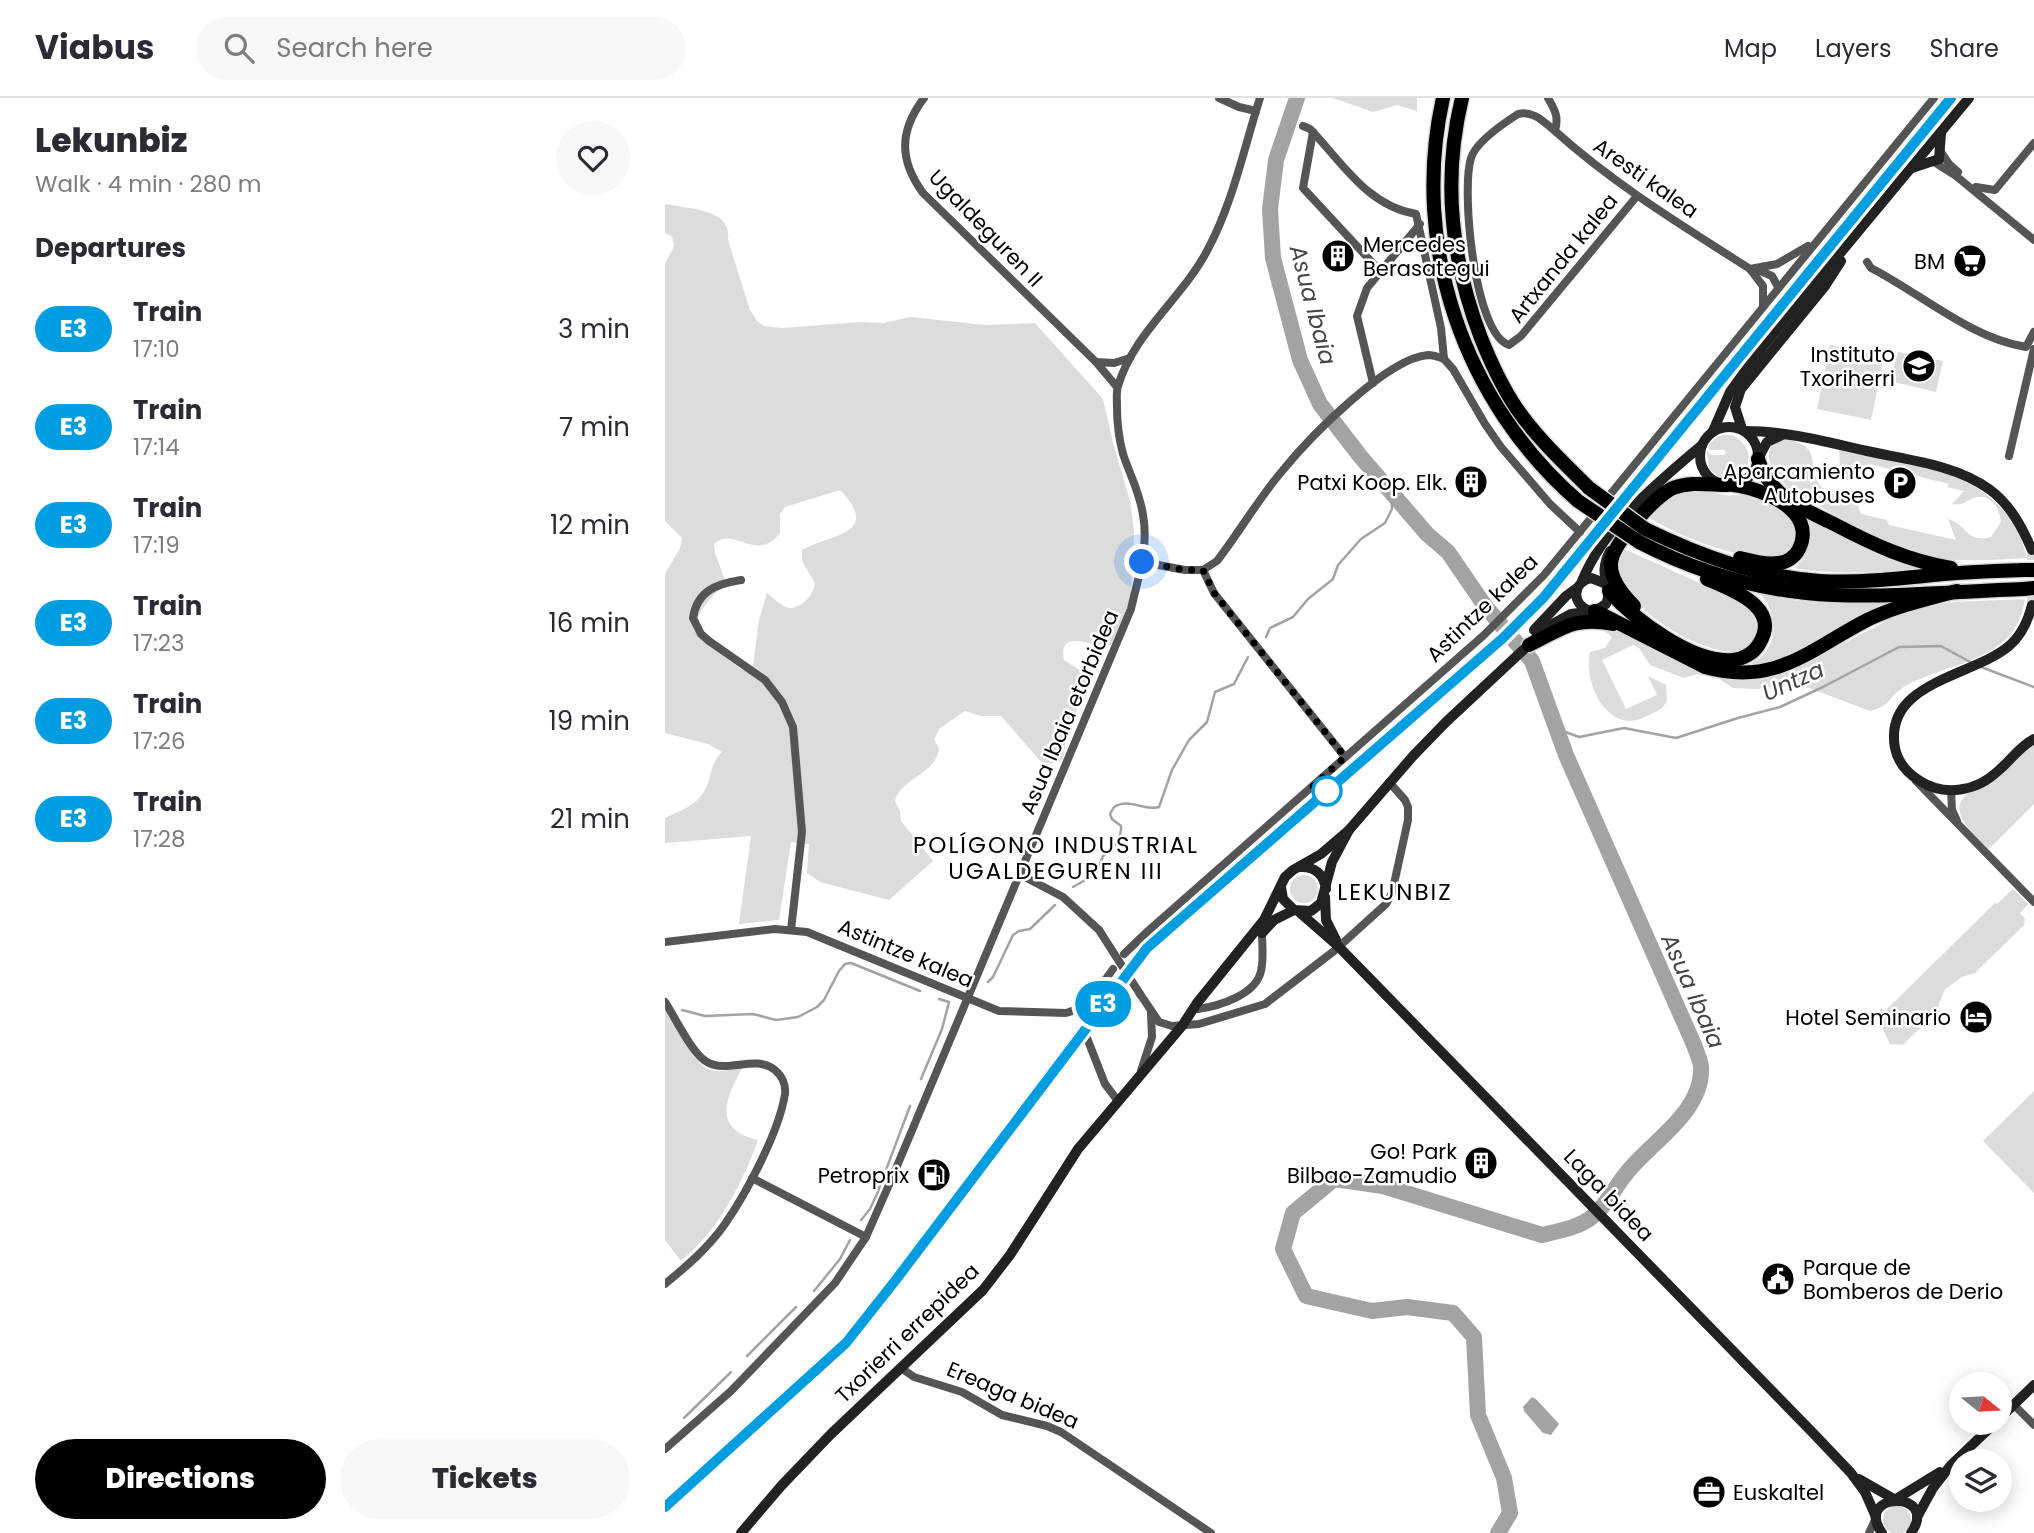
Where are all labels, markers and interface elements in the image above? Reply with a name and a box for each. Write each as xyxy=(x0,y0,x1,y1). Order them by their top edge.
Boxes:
search box xyxy=(196,17,686,80)
text: Viabus xyxy=(35,24,154,71)
icon: search xyxy=(220,29,258,67)
text: Search here xyxy=(276,30,433,66)
text: Map xyxy=(1724,32,1777,65)
text: Layers xyxy=(1815,32,1891,65)
text: Share xyxy=(1929,32,1999,65)
text: Lekunbiz xyxy=(35,117,188,164)
button: heart xyxy=(556,121,630,195)
street label: Aresti kalea xyxy=(1588,131,1704,225)
street label: Ugaldeguren II xyxy=(922,163,1050,293)
text: Walk · 4 min · 280 m xyxy=(35,168,262,200)
street label: Artxanda kalea xyxy=(1502,187,1624,329)
text: Departures xyxy=(35,230,186,266)
place label: Mercedes Berasategui xyxy=(1363,230,1490,283)
building icon: Mercedes Berasategui xyxy=(1319,237,1357,275)
water label: Asua Ibaia xyxy=(1281,241,1344,368)
supermarket icon: BM xyxy=(1951,242,1989,280)
place label: BM xyxy=(1914,247,1945,276)
text: Train xyxy=(133,294,202,330)
text: 3 min xyxy=(558,311,630,347)
text: E3 xyxy=(60,312,87,345)
text: 17:10 xyxy=(133,333,180,365)
place label: Instituto Txoriherri xyxy=(1800,340,1895,393)
school or university icon: Instituto Txoriherri xyxy=(1900,347,1938,385)
text: Train xyxy=(133,392,202,428)
text: 7 min xyxy=(559,409,630,445)
text: E3 xyxy=(60,410,87,443)
text: 17:14 xyxy=(133,431,180,463)
place label: Aparcamiento Autobuses xyxy=(1723,457,1875,510)
building icon: Patxi Koop. Elk. xyxy=(1452,463,1490,501)
parking icon: Aparcamiento Autobuses xyxy=(1881,464,1919,502)
place label: Patxi Koop. Elk. xyxy=(1297,468,1447,497)
text: Train xyxy=(133,490,202,526)
text: 12 min xyxy=(550,507,630,543)
text: E3 xyxy=(60,508,87,541)
text: 17:19 xyxy=(133,529,180,561)
your location xyxy=(1124,544,1159,579)
street label: Astintze kalea xyxy=(1420,547,1544,669)
text: Train xyxy=(133,588,202,624)
text: 16 min xyxy=(548,605,630,641)
street label: Asua Ibaia etorbidea xyxy=(1013,605,1125,819)
text: E3 xyxy=(60,606,87,639)
text: 17:23 xyxy=(133,627,185,659)
water label: Untza xyxy=(1757,653,1829,709)
text: Train xyxy=(133,686,202,722)
text: 19 min xyxy=(549,703,630,739)
text: E3 xyxy=(60,704,87,737)
text: 17:26 xyxy=(133,725,186,757)
unlabelled marker xyxy=(1312,776,1342,806)
text: Train xyxy=(133,784,202,820)
text: 21 min xyxy=(550,801,630,837)
text: E3 xyxy=(60,802,87,835)
text: 17:28 xyxy=(133,823,186,855)
district label: POLÍGONO INDUSTRIAL UGALDEGUREN III xyxy=(913,829,1199,887)
district label: LEKUNBIZ xyxy=(1337,876,1453,908)
street label: Astintze kalea xyxy=(834,911,978,995)
water label: Asua Ibaia xyxy=(1653,928,1733,1054)
line badge: E3 xyxy=(1071,981,1135,1027)
text: E3 xyxy=(1089,987,1117,1020)
hotel icon: Hotel Seminario xyxy=(1957,998,1995,1036)
place label: Hotel Seminario xyxy=(1785,1003,1951,1032)
place label: Go! Park Bilbao-Zamudio xyxy=(1287,1137,1457,1190)
street label: Laga bidea xyxy=(1558,1142,1660,1248)
building icon: Go! Park Bilbao-Zamudio xyxy=(1462,1144,1500,1182)
fuel station icon: Petroprix xyxy=(915,1156,953,1194)
place label: Petroprix xyxy=(818,1161,909,1190)
place label: Parque de Bomberos de Derio xyxy=(1803,1253,2003,1306)
street label: Txorierri errepidea xyxy=(829,1257,985,1409)
public building icon: Parque de Bomberos de Derio xyxy=(1759,1260,1797,1298)
street label: Ereaga bidea xyxy=(943,1354,1083,1436)
north arrow xyxy=(1949,1372,2013,1435)
map controls xyxy=(1949,1372,2012,1512)
button: Directions xyxy=(35,1439,326,1519)
button: Tickets xyxy=(340,1439,630,1519)
button: layers xyxy=(1949,1449,2012,1512)
office icon: Euskaltel xyxy=(1690,1473,1728,1511)
place label: Euskaltel xyxy=(1733,1478,1824,1507)

